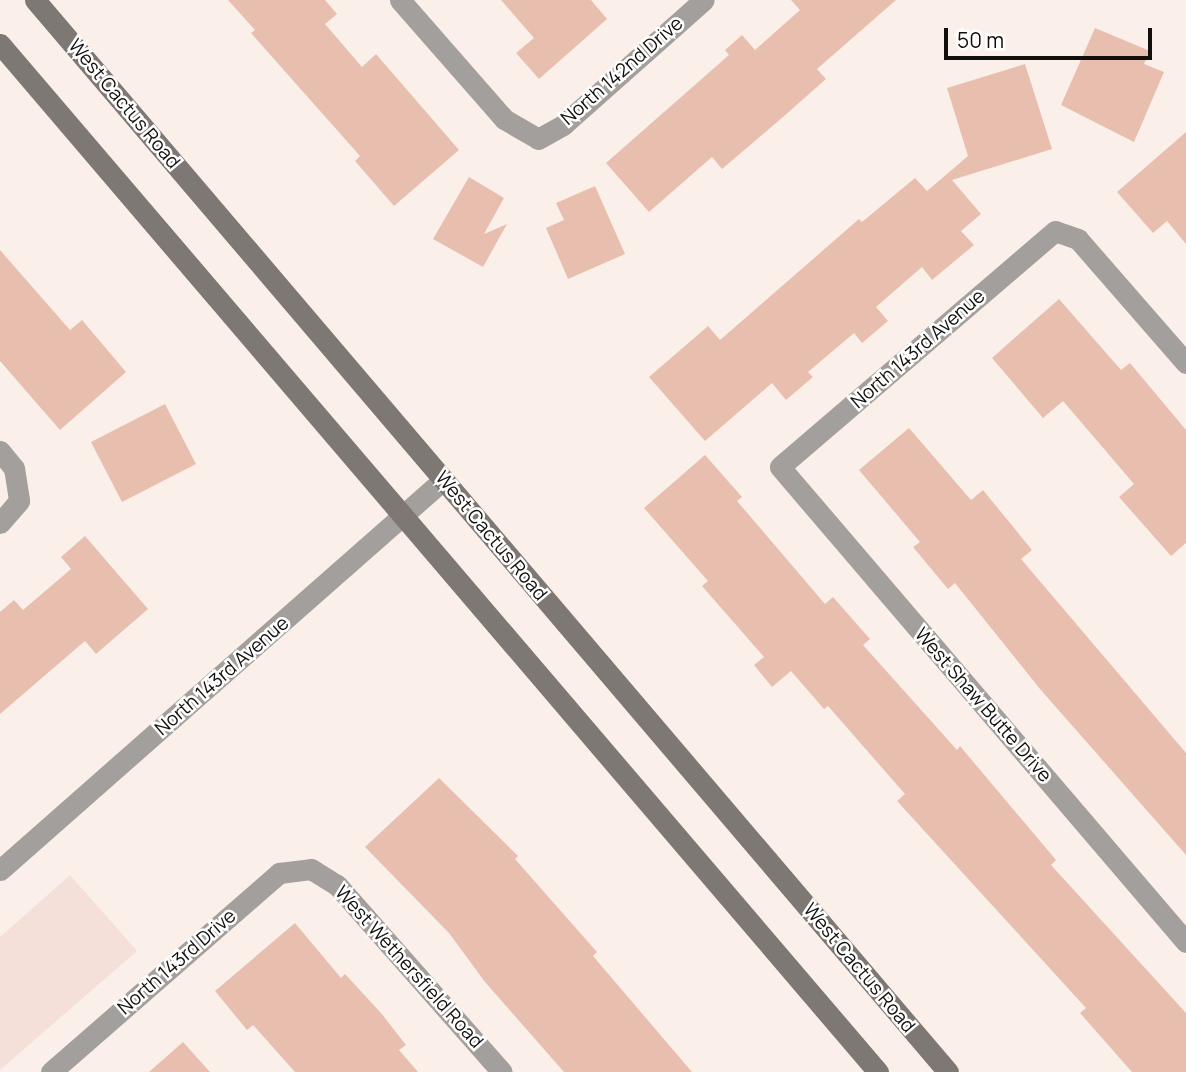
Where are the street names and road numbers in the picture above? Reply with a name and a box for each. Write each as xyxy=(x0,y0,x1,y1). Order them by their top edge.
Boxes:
street label: North 142nd Drive xyxy=(556,12,688,130)
street label: West Cactus Road xyxy=(63,35,185,173)
street label: North 143rd Avenue xyxy=(846,285,990,413)
street label: West Cactus Road xyxy=(430,467,552,605)
street label: North 143rd Avenue xyxy=(150,612,294,740)
street label: West Shaw Butte Drive xyxy=(910,623,1056,787)
street label: West Wethersfield Road xyxy=(330,881,488,1053)
street label: West Cactus Road xyxy=(798,899,920,1037)
street label: North 143rd Drive xyxy=(113,905,241,1019)

